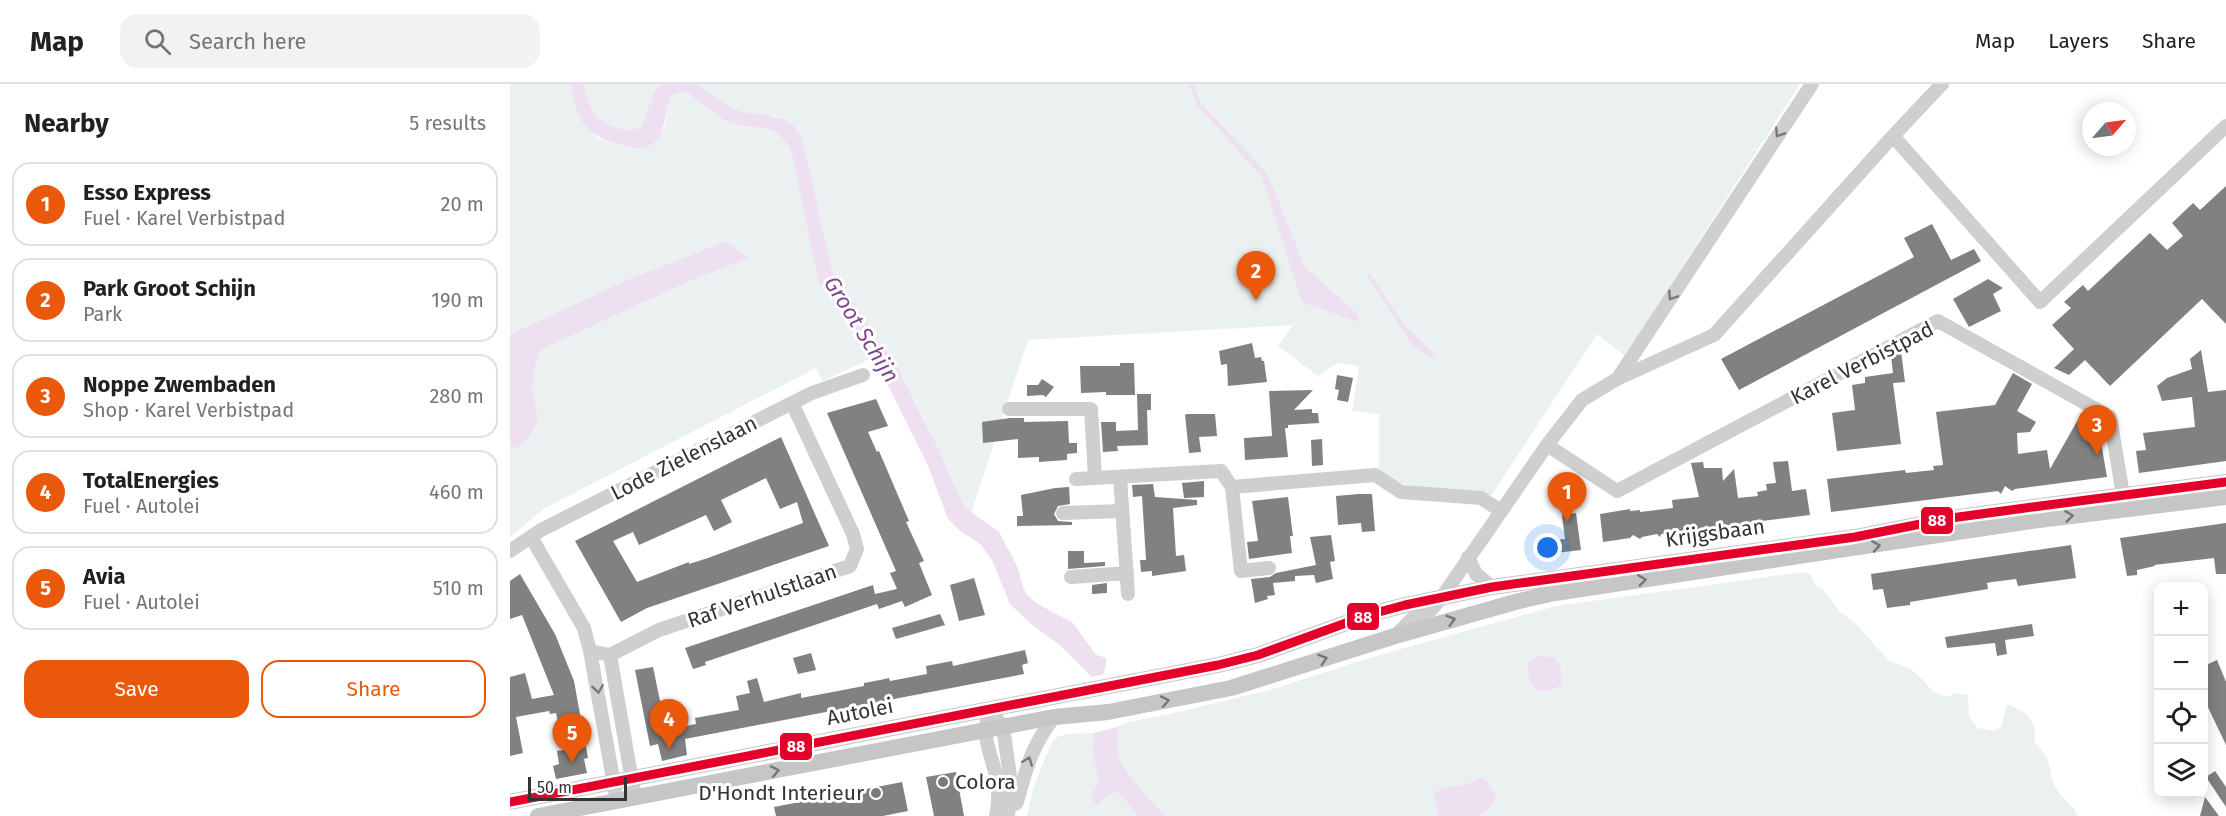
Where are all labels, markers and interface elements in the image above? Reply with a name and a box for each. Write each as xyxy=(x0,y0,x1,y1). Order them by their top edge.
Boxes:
search box xyxy=(120,14,540,68)
text: Map xyxy=(30,25,84,58)
icon: search xyxy=(141,25,174,58)
text: Search here xyxy=(189,28,307,55)
text: Map xyxy=(1975,28,2015,54)
text: Layers xyxy=(2048,28,2109,54)
text: Share xyxy=(2142,28,2196,54)
north arrow xyxy=(2082,102,2136,156)
text: Nearby xyxy=(24,108,109,139)
text: 5 results xyxy=(409,111,486,135)
one-way arrow xyxy=(1775,127,1787,137)
text: Esso Express xyxy=(83,179,211,206)
text: 1 xyxy=(41,192,50,216)
text: 20 m xyxy=(441,192,484,216)
text: Fuel · Karel Verbistpad xyxy=(83,206,285,230)
pin: 2 xyxy=(1236,252,1276,301)
water label: Groot Schijn xyxy=(818,271,905,388)
text: Park Groot Schijn xyxy=(83,275,256,302)
text: 2 xyxy=(40,288,51,312)
text: 190 m xyxy=(431,288,484,312)
one-way arrow xyxy=(1668,289,1679,300)
text: Park xyxy=(83,302,122,326)
street label: Karel Verbistpad xyxy=(1786,316,1938,410)
text: Noppe Zwembaden xyxy=(83,371,276,398)
text: 3 xyxy=(40,384,51,408)
text: 280 m xyxy=(429,384,484,408)
text: Shop · Karel Verbistpad xyxy=(83,398,294,422)
pin: 3 xyxy=(2078,406,2116,455)
street label: Lode Zielenslaan xyxy=(606,410,762,506)
text: TotalEnergies xyxy=(83,467,219,494)
pin: 1 xyxy=(1548,472,1586,522)
text: 4 xyxy=(40,480,51,504)
text: 460 m xyxy=(429,480,484,504)
text: Fuel · Autolei xyxy=(83,494,200,518)
line badge: 88 xyxy=(1920,506,1954,535)
text: 88 xyxy=(1928,511,1946,530)
one-way arrow xyxy=(2065,511,2074,523)
street label: Krijgsbaan xyxy=(1664,513,1766,553)
your location xyxy=(1533,533,1562,562)
one-way arrow xyxy=(1871,540,1881,553)
street label: Raf Verhulstlaan xyxy=(684,558,840,634)
text: Avia xyxy=(83,563,126,590)
one-way arrow xyxy=(1637,574,1647,586)
text: 5 xyxy=(40,576,51,600)
text: 510 m xyxy=(433,576,484,600)
map controls xyxy=(2154,582,2208,798)
button: + xyxy=(2154,582,2208,636)
text: Fuel · Autolei xyxy=(83,590,200,614)
line badge: 88 xyxy=(1346,602,1380,631)
text: 88 xyxy=(1354,608,1372,627)
one-way arrow xyxy=(1445,615,1456,627)
button: − xyxy=(2154,636,2208,690)
one-way arrow xyxy=(1317,653,1328,666)
button: Save xyxy=(24,660,249,718)
button: Share xyxy=(261,660,486,718)
one-way arrow xyxy=(591,685,603,694)
button: locate xyxy=(2154,690,2208,744)
street label: Autolei xyxy=(825,693,895,731)
one-way arrow xyxy=(1160,695,1170,708)
pin: 4 xyxy=(650,700,688,749)
pin: 5 xyxy=(552,714,592,763)
line badge: 88 xyxy=(779,732,813,761)
text: 88 xyxy=(787,737,805,756)
button: layers xyxy=(2154,744,2208,798)
one-way arrow xyxy=(1021,756,1033,767)
one-way arrow xyxy=(769,765,779,778)
place label: Colora xyxy=(955,769,1016,795)
scale bar xyxy=(528,774,627,802)
marker: Colora xyxy=(936,775,950,789)
text: 50 m xyxy=(537,778,572,797)
place label: D'Hondt Interieur xyxy=(698,780,864,806)
marker: D'Hondt Interieur xyxy=(869,786,883,800)

